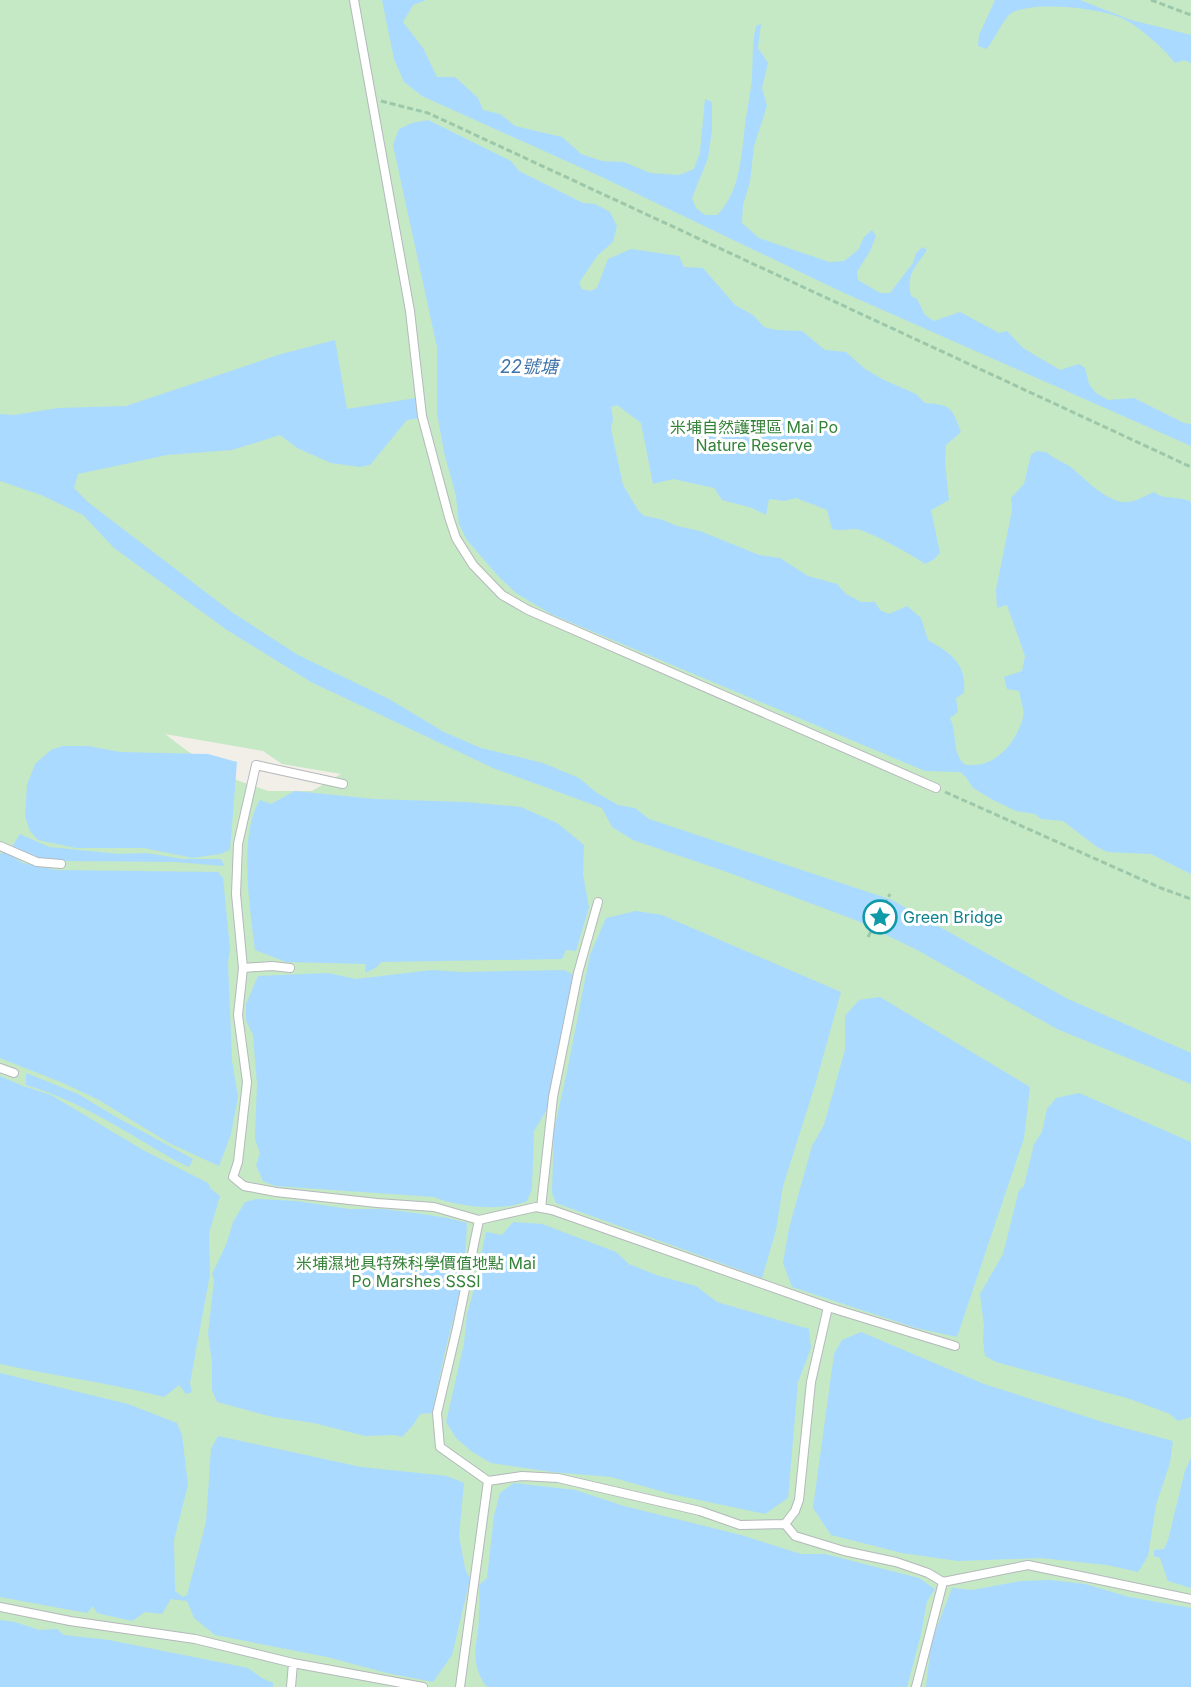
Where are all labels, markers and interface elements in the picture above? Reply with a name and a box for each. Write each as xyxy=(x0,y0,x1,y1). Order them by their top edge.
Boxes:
water label: 22號塘 xyxy=(500,356,561,377)
park label: 米埔自然護理區 Mai Po Nature Reserve xyxy=(670,417,838,455)
place icon: Green Bridge xyxy=(862,899,898,935)
place label: Green Bridge xyxy=(903,907,1003,927)
park label: 米埔濕地具特殊科學價值地點 Mai Po Marshes SSSI xyxy=(296,1253,536,1291)

